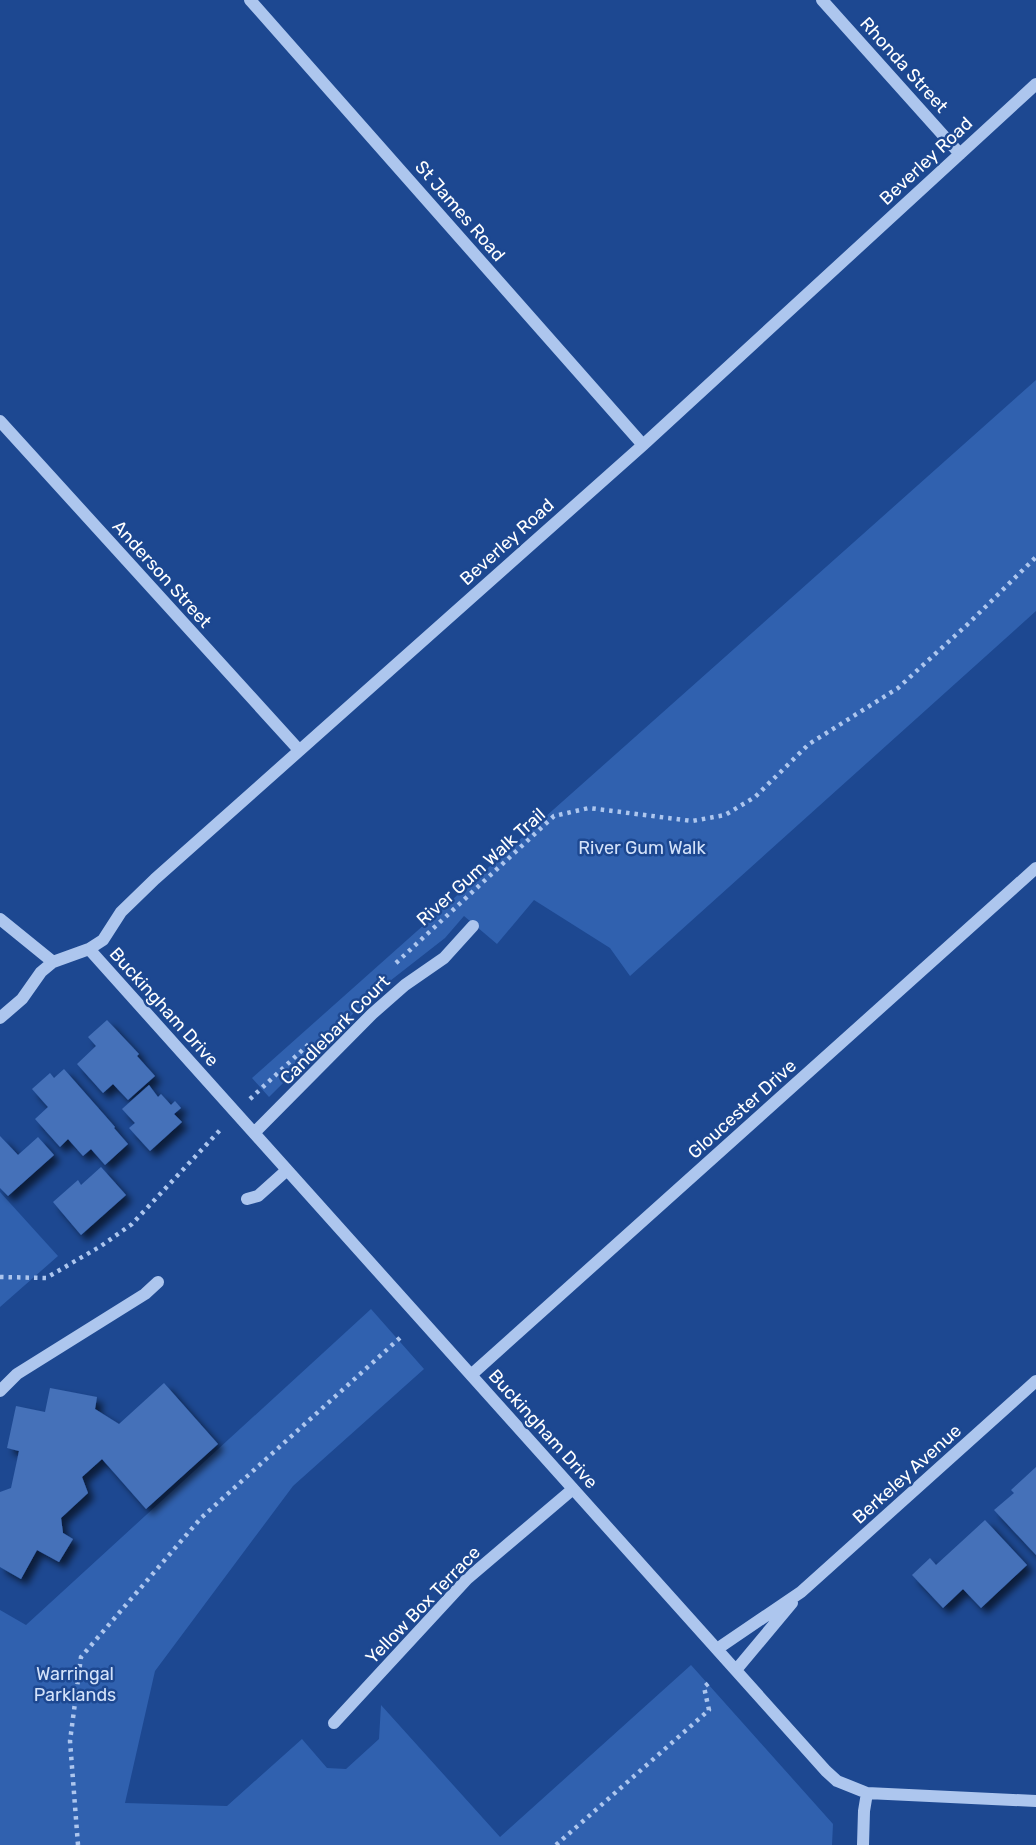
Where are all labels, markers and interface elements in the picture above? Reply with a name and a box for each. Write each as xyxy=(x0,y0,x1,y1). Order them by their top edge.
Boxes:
street label: Rhonda Street xyxy=(855,13,953,117)
street label: Beverley Road xyxy=(875,112,977,210)
street label: St James Road xyxy=(410,156,510,266)
street label: Beverley Road xyxy=(455,494,559,590)
street label: Anderson Street xyxy=(108,516,216,632)
street label: River Gum Walk Trail xyxy=(412,803,550,931)
park label: River Gum Walk xyxy=(578,837,706,859)
street label: Buckingham Drive xyxy=(105,943,223,1071)
street label: Candlebark Court xyxy=(276,971,394,1089)
street label: Gloucester Drive xyxy=(683,1055,801,1163)
street label: Buckingham Drive xyxy=(484,1365,602,1493)
street label: Berkeley Avenue xyxy=(848,1420,966,1528)
street label: Yellow Box Terrace xyxy=(361,1541,485,1669)
park label: Warringal Parklands xyxy=(34,1663,116,1706)

